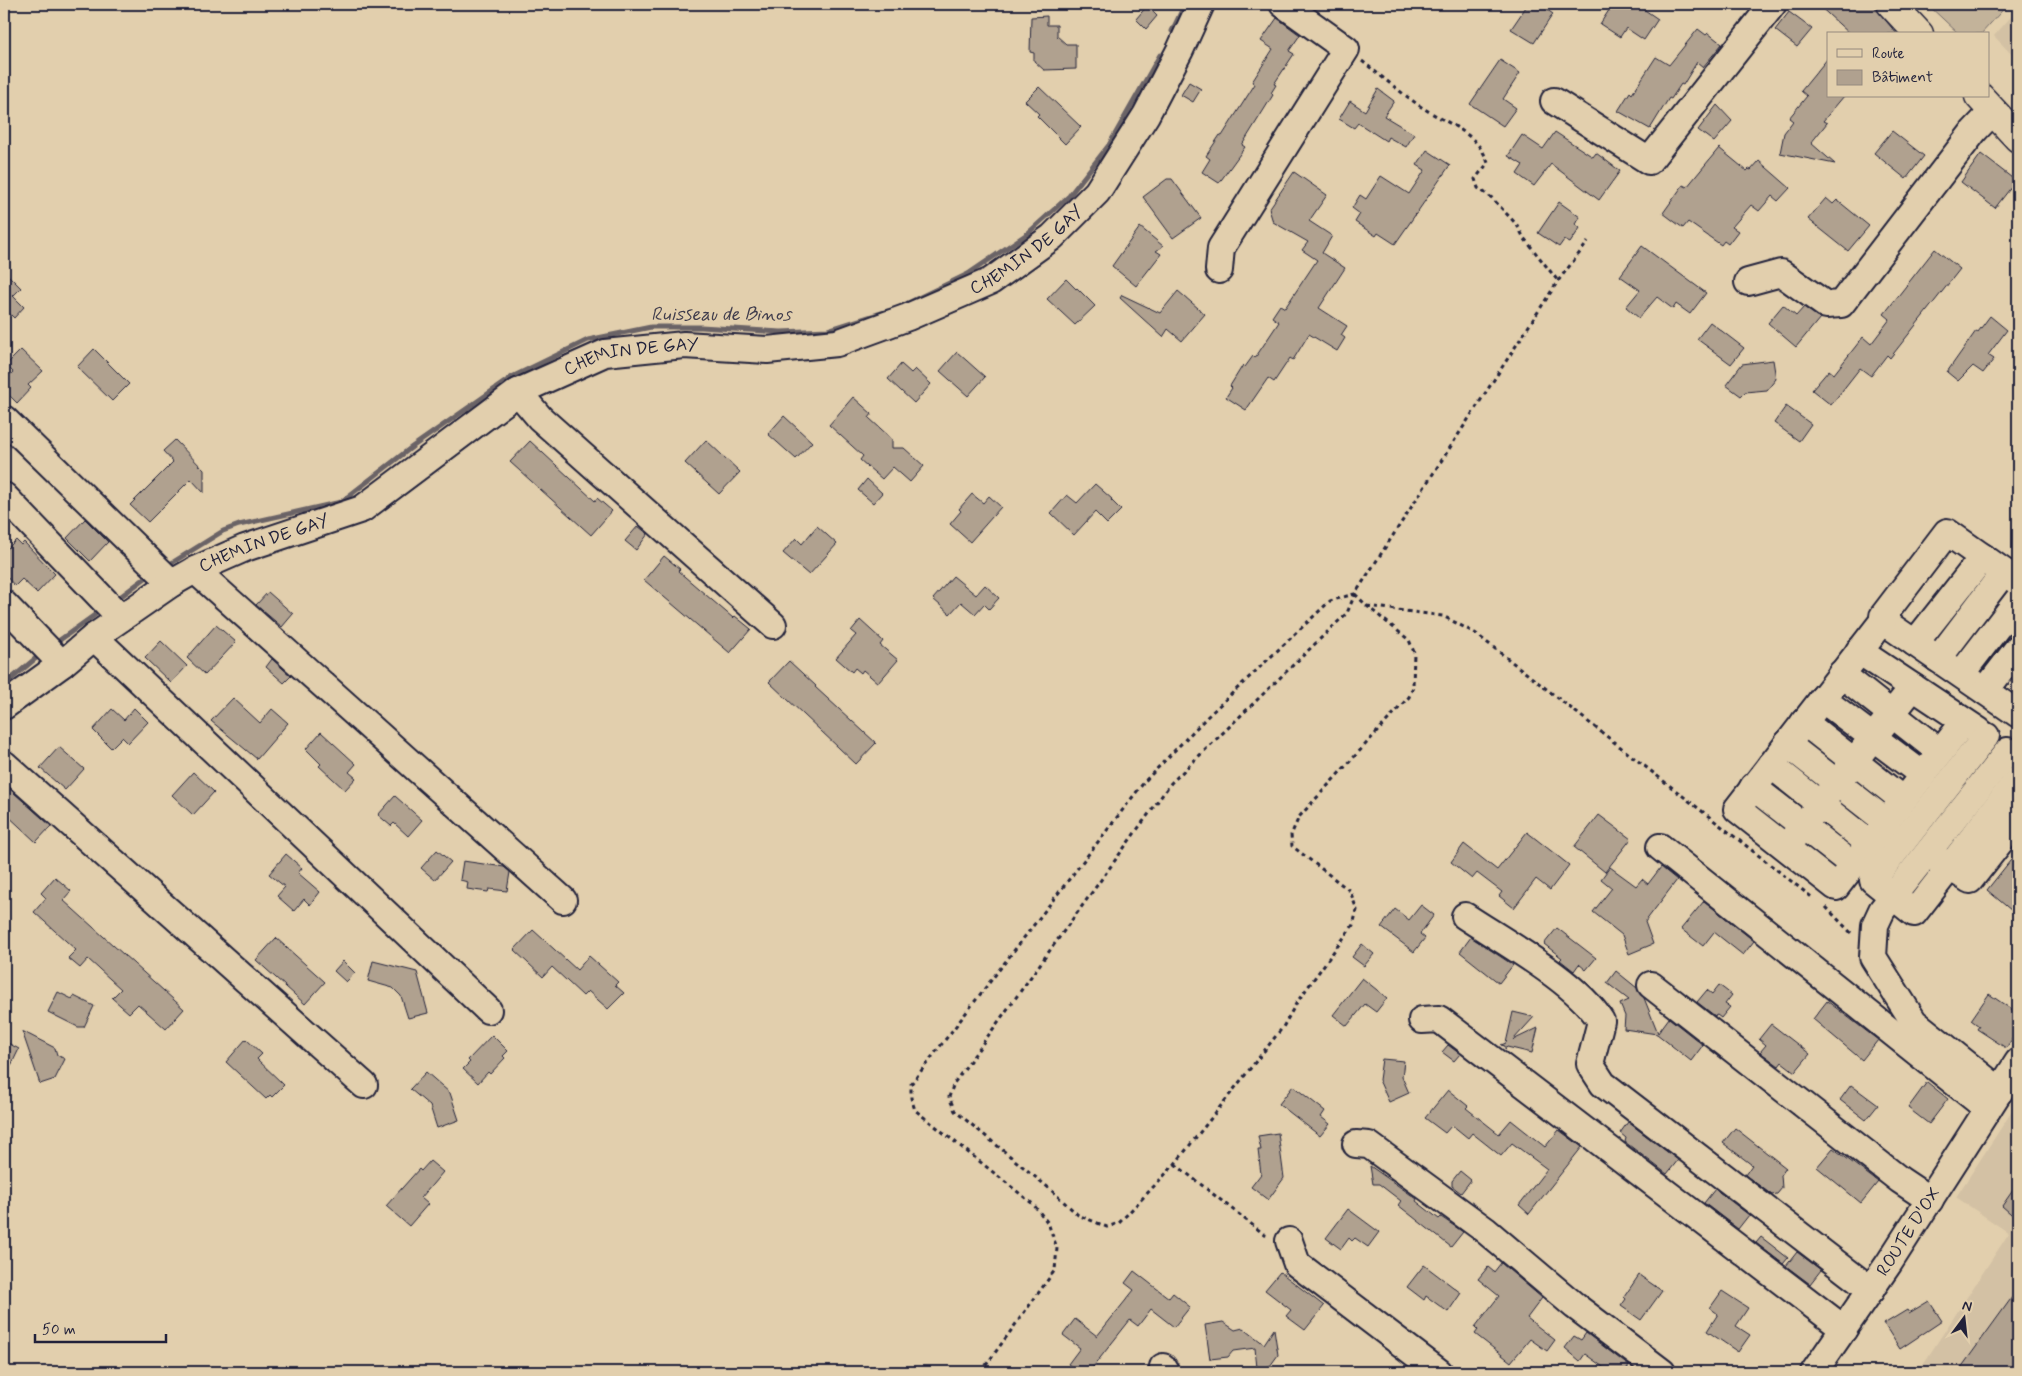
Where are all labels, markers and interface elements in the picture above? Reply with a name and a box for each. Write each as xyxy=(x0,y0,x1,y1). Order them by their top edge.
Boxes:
legend xyxy=(1827,32,1990,98)
text: Route xyxy=(1872,44,1905,64)
text: Bâtiment xyxy=(1872,68,1933,88)
street label: CHEMIN DE GAY xyxy=(966,200,1089,301)
water label: Ruisseau de Binos xyxy=(651,302,793,327)
street label: CHEMIN DE GAY xyxy=(560,333,699,382)
street label: CHEMIN DE GAY xyxy=(195,509,333,579)
street label: ROUTE D'OX xyxy=(1871,1183,1946,1281)
north arrow xyxy=(1940,1294,1990,1344)
text: N xyxy=(1960,1297,1974,1316)
scale bar xyxy=(35,1311,166,1343)
text: 50 m xyxy=(42,1320,76,1340)

